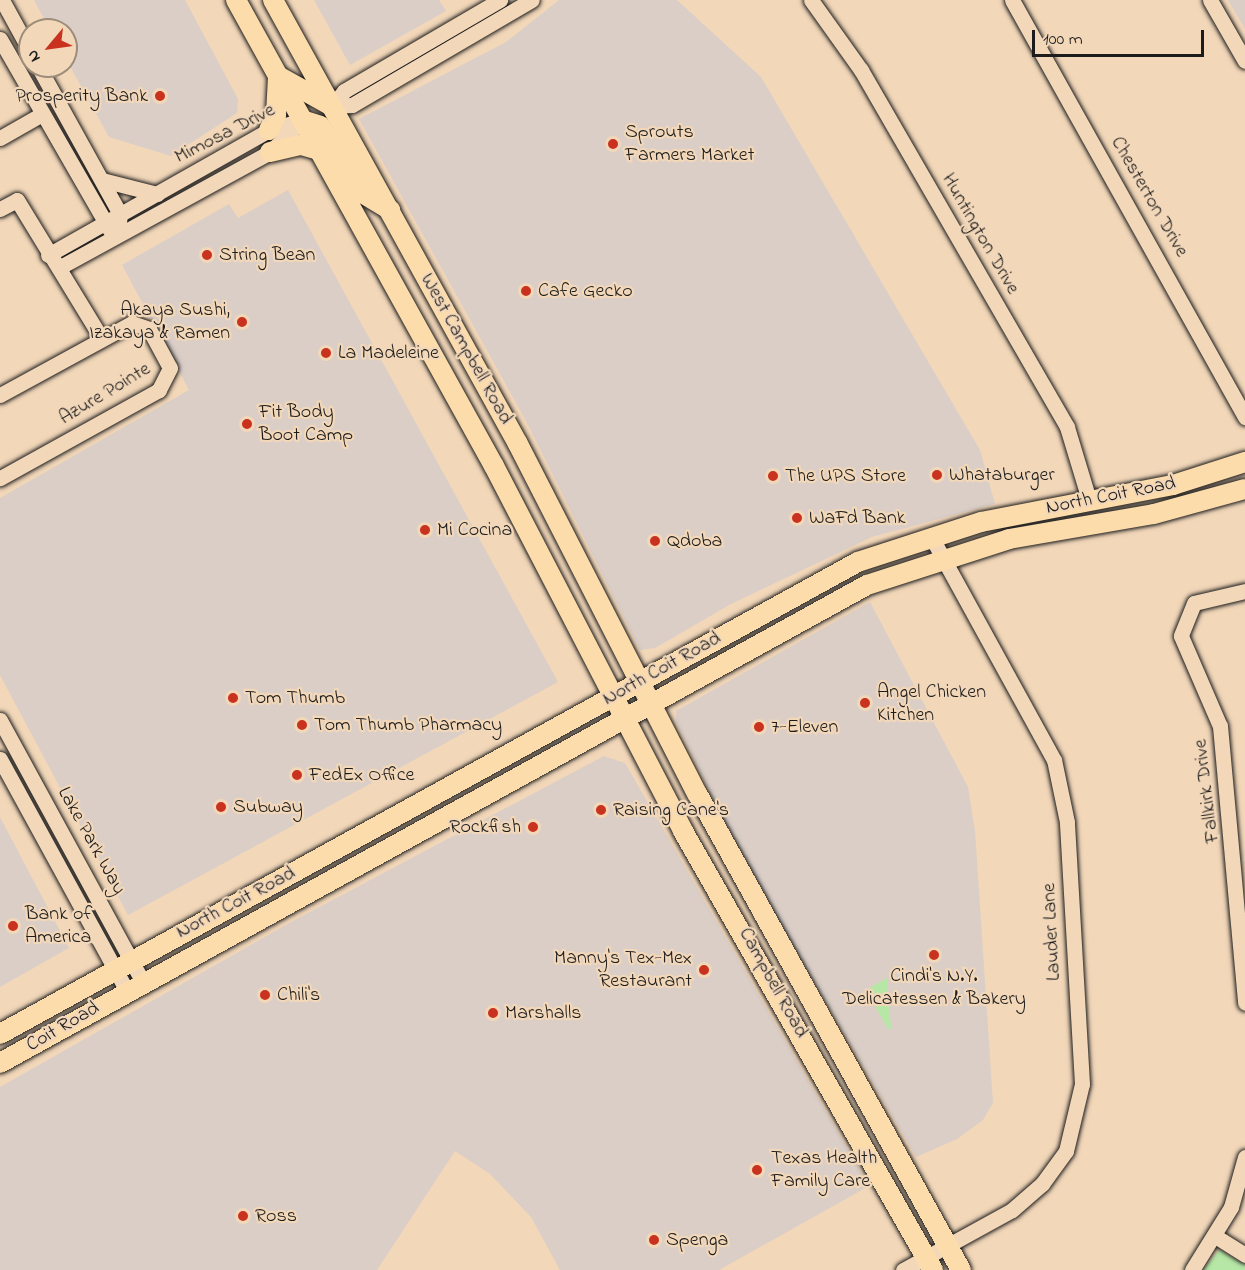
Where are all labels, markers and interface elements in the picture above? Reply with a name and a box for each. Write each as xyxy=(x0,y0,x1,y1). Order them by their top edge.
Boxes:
north arrow xyxy=(18,18,78,78)
scale bar xyxy=(1035,18,1208,56)
text: 100 m xyxy=(1043,27,1083,53)
text: N xyxy=(21,45,47,66)
place label: Prosperity Bank xyxy=(15,84,148,108)
marker: Prosperity Bank xyxy=(153,89,167,103)
street label: Mimosa Drive xyxy=(171,98,279,170)
place label: Sprouts Farmers Market xyxy=(625,120,754,167)
street label: Chesterton Drive xyxy=(1105,132,1193,262)
marker: Sprouts Farmers Market xyxy=(606,137,620,151)
street label: Huntington Drive xyxy=(936,169,1024,299)
place label: String Bean xyxy=(219,243,315,267)
marker: String Bean xyxy=(200,248,214,262)
street label: West Campbell Road xyxy=(415,269,517,429)
place label: Cafe Gecko xyxy=(538,279,633,303)
marker: Cafe Gecko xyxy=(519,284,533,298)
place label: Akaya Sushi, Izakaya & Ramen xyxy=(89,298,230,345)
marker: Akaya Sushi, Izakaya & Ramen xyxy=(235,315,249,329)
place label: La Madeleine xyxy=(338,341,439,365)
marker: La Madeleine xyxy=(319,346,333,360)
street label: Azure Pointe xyxy=(55,357,155,431)
place label: Fit Body Boot Camp xyxy=(259,400,353,447)
marker: Fit Body Boot Camp xyxy=(240,417,254,431)
place label: Whataburger xyxy=(949,463,1055,487)
place label: The UPS Store xyxy=(785,464,906,488)
marker: Whataburger xyxy=(930,468,944,482)
marker: The UPS Store xyxy=(766,469,780,483)
street label: North Coit Road xyxy=(1044,472,1178,520)
place label: WaFd Bank xyxy=(809,506,906,530)
marker: WaFd Bank xyxy=(790,511,804,525)
place label: Mi Cocina xyxy=(437,518,512,542)
marker: Mi Cocina xyxy=(418,523,432,537)
place label: Qdoba xyxy=(667,529,722,553)
marker: Qdoba xyxy=(648,534,662,548)
street label: North Coit Road xyxy=(599,627,725,711)
place label: Angel Chicken Kitchen xyxy=(877,680,986,727)
place label: Tom Thumb xyxy=(245,686,345,710)
marker: Tom Thumb xyxy=(226,691,240,705)
marker: Angel Chicken Kitchen xyxy=(858,696,872,710)
place label: Tom Thumb Pharmacy xyxy=(314,713,502,737)
place label: 7-Eleven xyxy=(771,715,838,739)
marker: Tom Thumb Pharmacy xyxy=(295,718,309,732)
marker: 7-Eleven xyxy=(752,720,766,734)
street label: Fallkirk Drive xyxy=(1189,738,1225,844)
place label: FedEx Office xyxy=(309,763,415,787)
marker: FedEx Office xyxy=(290,768,304,782)
street label: Lake Park Way xyxy=(52,783,130,899)
place label: Subway xyxy=(233,795,303,819)
place label: Raising Cane's xyxy=(613,798,729,822)
marker: Subway xyxy=(214,800,228,814)
marker: Raising Cane's xyxy=(594,803,608,817)
place label: Rockfish xyxy=(449,815,521,839)
marker: Rockfish xyxy=(526,820,540,834)
street label: North Coit Road xyxy=(172,862,300,944)
street label: Lauder Lane xyxy=(1037,882,1067,982)
place label: Bank of America xyxy=(25,903,93,950)
marker: Bank of America xyxy=(6,919,20,933)
street label: Campbell Road xyxy=(733,924,813,1042)
place label: Manny's Tex-Mex Restaurant xyxy=(554,946,692,993)
marker: Cindi's N.Y. Delicatessen & Bakery xyxy=(927,948,941,962)
marker: Manny's Tex-Mex Restaurant xyxy=(697,963,711,977)
place label: Cindi's N.Y. Delicatessen & Bakery xyxy=(842,964,1026,1011)
place label: Chili's xyxy=(277,983,320,1007)
marker: Chili's xyxy=(258,988,272,1002)
street label: Coit Road xyxy=(22,997,104,1057)
place label: Marshalls xyxy=(505,1001,582,1025)
marker: Marshalls xyxy=(486,1006,500,1020)
place label: Texas Health Family Care xyxy=(771,1146,877,1193)
marker: Texas Health Family Care xyxy=(748,1161,766,1179)
place label: Ross xyxy=(255,1204,297,1228)
marker: Ross xyxy=(236,1209,250,1223)
place label: Spenga xyxy=(666,1228,728,1252)
marker: Spenga xyxy=(647,1233,661,1247)

